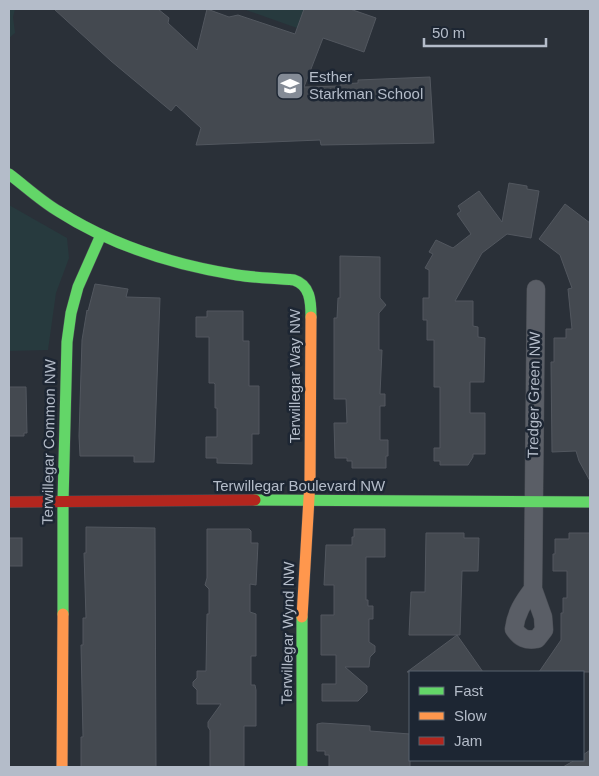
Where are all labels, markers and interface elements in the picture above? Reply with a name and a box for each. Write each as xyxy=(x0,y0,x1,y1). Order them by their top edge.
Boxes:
scale bar xyxy=(424,15,546,47)
text: 50 m xyxy=(432,24,465,41)
place label: Esther Starkman School xyxy=(309,68,423,102)
school or university icon: Esther Starkman School xyxy=(275,71,305,101)
street label: Terwillegar Way NW xyxy=(286,308,303,443)
street label: Tredger Green NW xyxy=(524,331,543,459)
street label: Terwillegar Common NW xyxy=(39,358,58,525)
street label: Terwillegar Boulevard NW xyxy=(213,477,386,494)
street label: Terwillegar Wynd NW xyxy=(278,560,297,705)
legend xyxy=(409,671,584,761)
text: Fast xyxy=(454,682,484,699)
text: Slow xyxy=(454,707,487,724)
text: Jam xyxy=(454,732,482,749)

